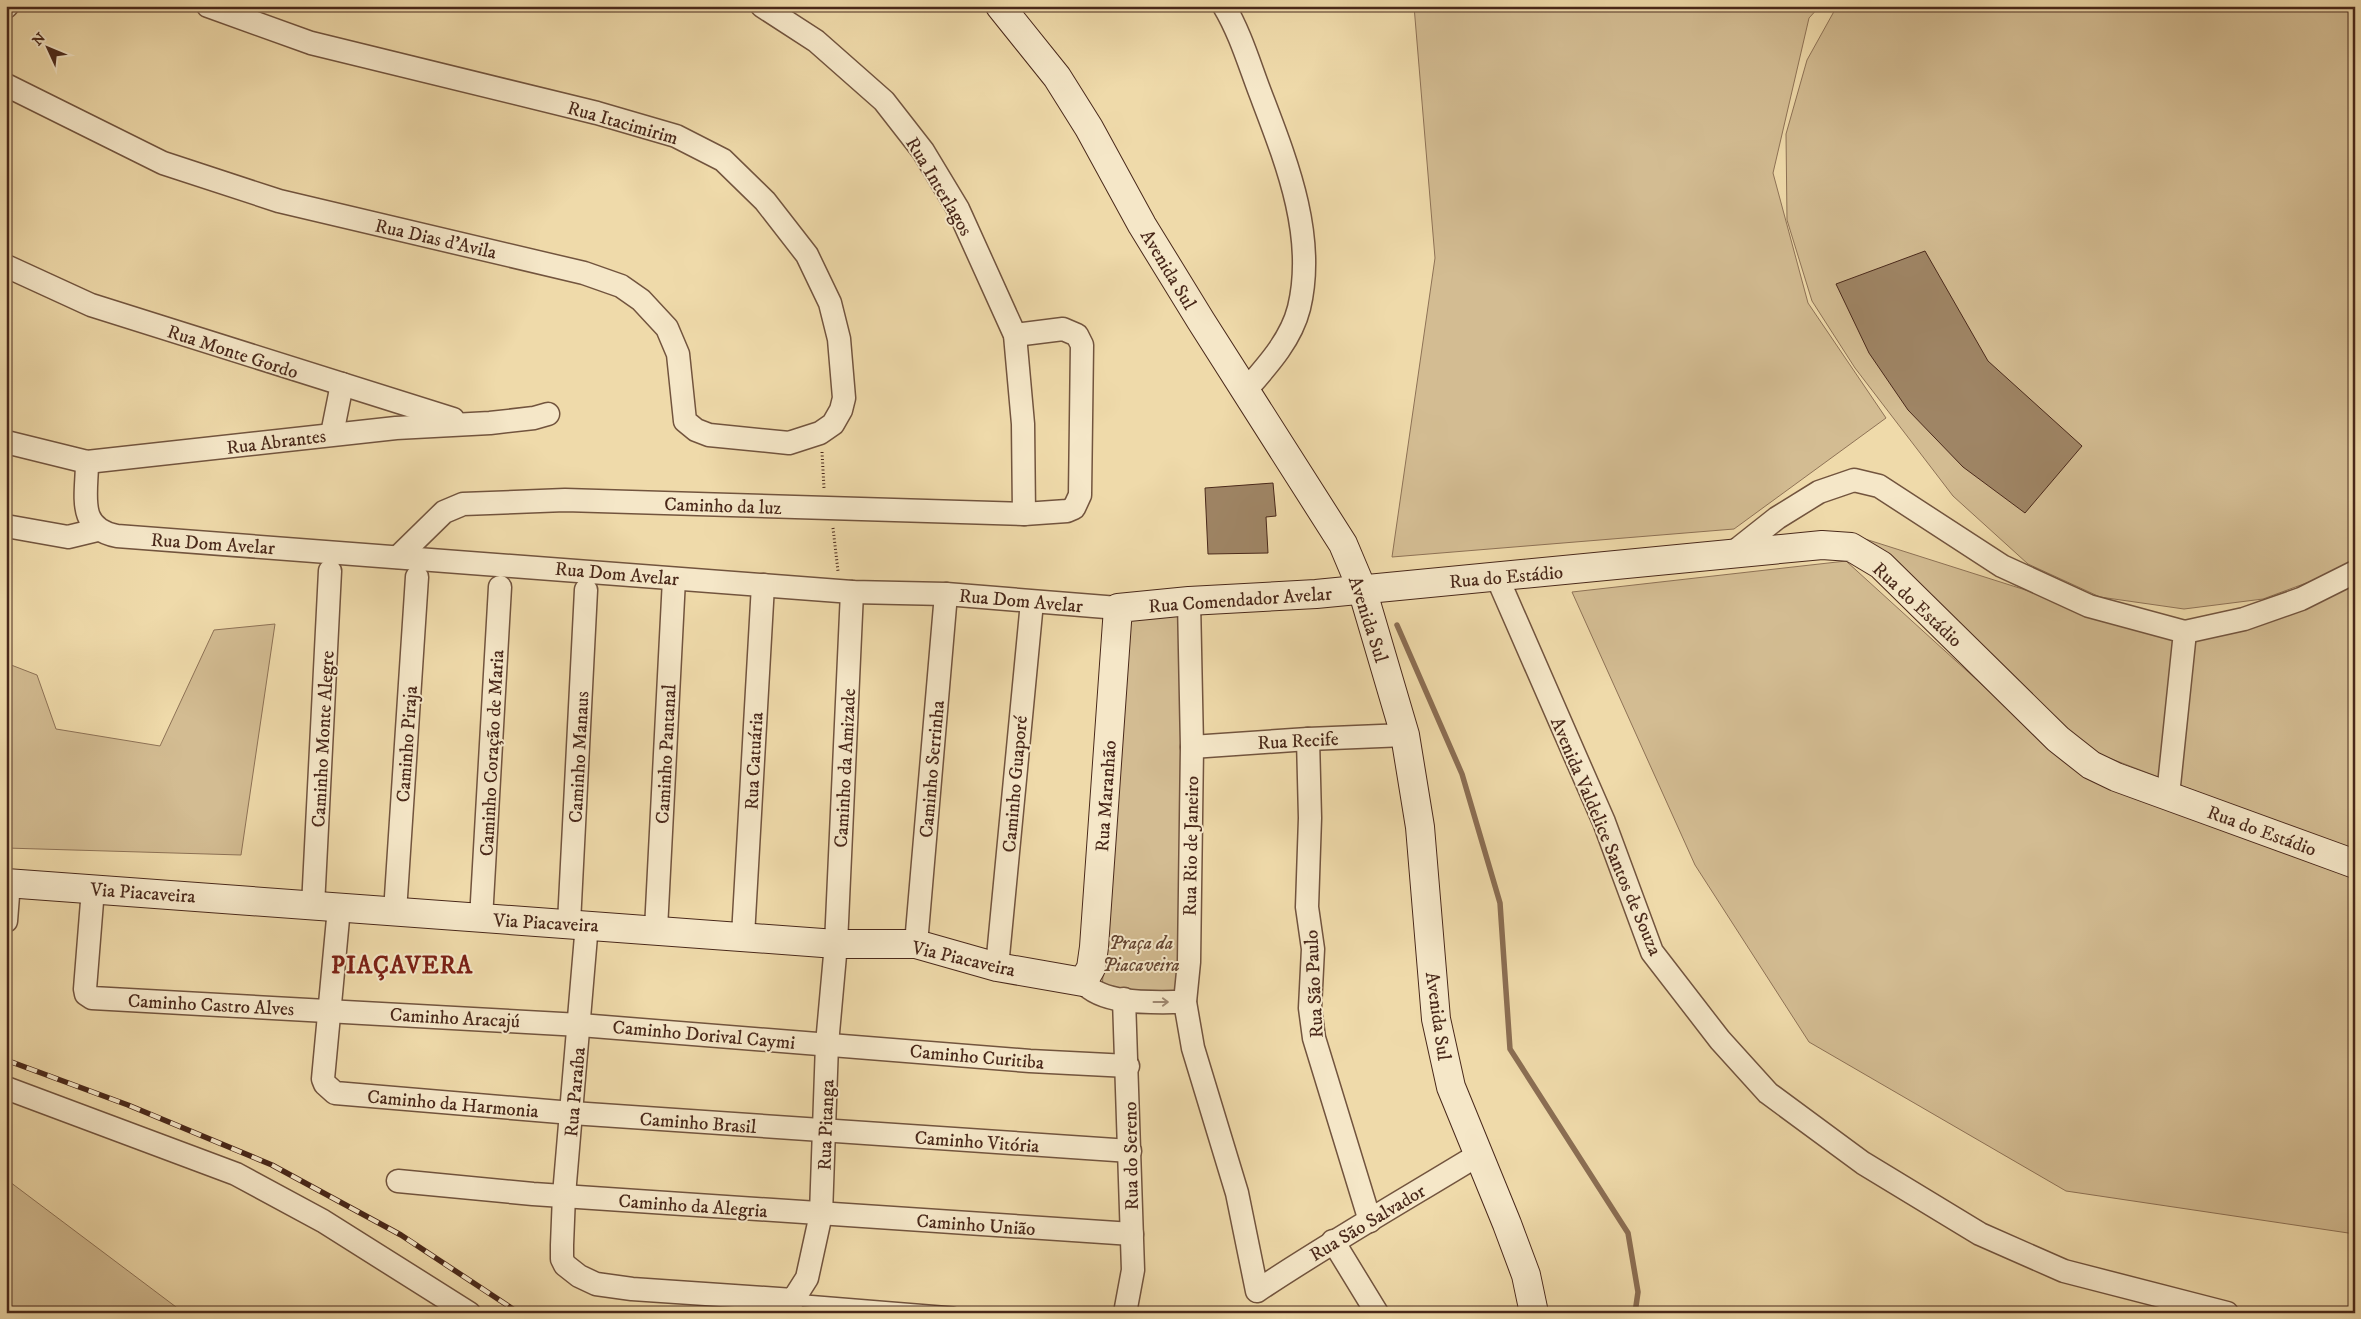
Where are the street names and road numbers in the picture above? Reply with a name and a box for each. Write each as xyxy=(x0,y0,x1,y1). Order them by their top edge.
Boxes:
street label: Rua Itacimirim xyxy=(565,97,681,150)
street label: Rua Interlagos xyxy=(900,133,977,240)
street label: Rua Dias d'Avila xyxy=(373,214,499,265)
street label: Avenida Sul xyxy=(1135,226,1201,314)
street label: Rua Monte Gordo xyxy=(164,320,301,384)
street label: Rua Abrantes xyxy=(225,425,327,460)
street label: Caminho da luz xyxy=(664,493,782,520)
street label: Rua Dom Avelar xyxy=(150,529,276,560)
street label: Rua Dom Avelar xyxy=(554,558,680,591)
street label: Rua do Estádio xyxy=(1867,558,1967,652)
street label: Rua do Estádio xyxy=(1448,561,1564,594)
street label: Avenida Sul xyxy=(1343,573,1392,666)
street label: Rua Comendador Avelar xyxy=(1148,583,1333,618)
street label: Rua Dom Avelar xyxy=(958,585,1084,618)
street label: Caminho Coração de Maria xyxy=(476,649,509,857)
street label: Caminho Monte Alegre xyxy=(307,650,340,828)
street label: Caminho Pantanal xyxy=(651,683,682,824)
street label: Caminho Piraja xyxy=(392,685,423,803)
street label: Caminho da Amizade xyxy=(830,688,861,848)
street label: Caminho Manaus xyxy=(565,691,594,824)
street label: Caminho Serrinha xyxy=(915,699,950,839)
street label: Rua Catuária xyxy=(740,712,769,811)
street label: Avenida Valdelice Santos de Souza xyxy=(1545,714,1666,959)
street label: Caminho Guaporé xyxy=(998,715,1033,853)
street label: Rua Recife xyxy=(1257,728,1339,755)
street label: Rua Maranhão xyxy=(1091,740,1122,853)
street label: Rua Rio de Janeiro xyxy=(1179,776,1204,916)
street label: Rua do Estádio xyxy=(2204,801,2319,862)
street label: Via Piacaveira xyxy=(89,878,196,909)
street label: Via Piacaveira xyxy=(492,909,599,938)
street label: Rua São Paulo xyxy=(1300,929,1329,1039)
street label: Via Piacaveira xyxy=(909,936,1018,983)
street label: Avenida Sul xyxy=(1420,970,1455,1062)
street label: Caminho Castro Alves xyxy=(127,990,295,1021)
street label: Caminho Aracajú xyxy=(389,1004,521,1033)
street label: Caminho Dorival Caymi xyxy=(612,1016,796,1055)
street label: Caminho Curitiba xyxy=(909,1040,1045,1075)
street label: Rua Paraíba xyxy=(560,1046,591,1138)
street label: Rua Pitanga xyxy=(813,1079,840,1171)
street label: Caminho da Harmonia xyxy=(366,1086,540,1123)
street label: Rua do Sereno xyxy=(1119,1101,1144,1210)
street label: Caminho Brasil xyxy=(639,1108,757,1139)
street label: Caminho Vitória xyxy=(914,1127,1040,1158)
street label: Rua São Salvador xyxy=(1306,1180,1430,1267)
street label: Caminho da Alegria xyxy=(618,1190,768,1223)
street label: Caminho União xyxy=(916,1210,1036,1241)

